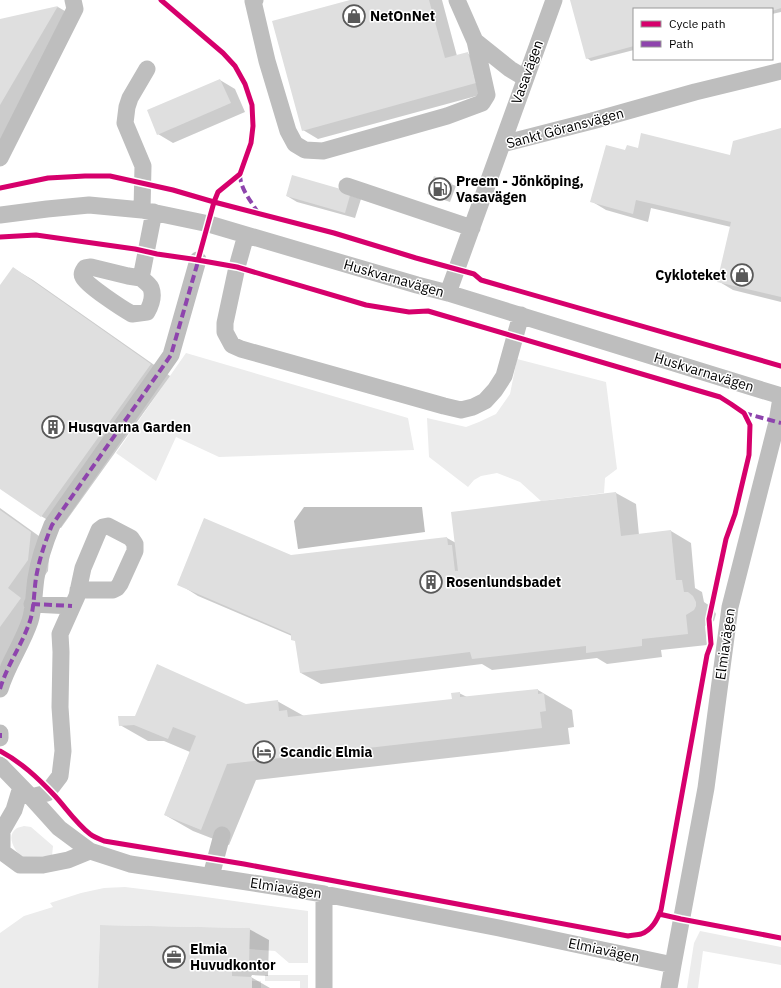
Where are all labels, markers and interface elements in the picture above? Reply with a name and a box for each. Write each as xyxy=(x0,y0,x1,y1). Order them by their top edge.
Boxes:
shop icon: NetOnNet xyxy=(341,3,367,29)
place label: NetOnNet xyxy=(370,7,435,25)
legend xyxy=(633,8,773,60)
text: Cycle path xyxy=(669,16,726,31)
text: Path xyxy=(669,36,694,51)
street label: Vasavägen xyxy=(507,37,547,107)
street label: Sankt Göransvägen xyxy=(504,104,626,152)
place label: Preem - Jönköping, Vasavägen xyxy=(456,172,584,206)
fuel station icon: Preem - Jönköping, Vasavägen xyxy=(427,176,453,202)
street label: Huskvarnavägen xyxy=(342,255,446,301)
shop icon: Cykloteket xyxy=(729,262,755,288)
place label: Cykloteket xyxy=(655,266,726,284)
street label: Huskvarnavägen xyxy=(652,348,756,396)
building icon: Husqvarna Garden xyxy=(40,414,66,440)
place label: Husqvarna Garden xyxy=(68,418,191,436)
building icon: Rosenlundsbadet xyxy=(418,569,444,595)
place label: Rosenlundsbadet xyxy=(446,573,561,591)
street label: Elmiavägen xyxy=(711,607,739,681)
hotel icon: Scandic Elmia xyxy=(251,739,277,765)
place label: Scandic Elmia xyxy=(280,743,373,761)
street label: Elmiavägen xyxy=(249,873,323,903)
street label: Elmiavägen xyxy=(567,934,641,966)
place label: Elmia Huvudkontor xyxy=(190,940,276,974)
office icon: Elmia Huvudkontor xyxy=(161,944,187,970)

